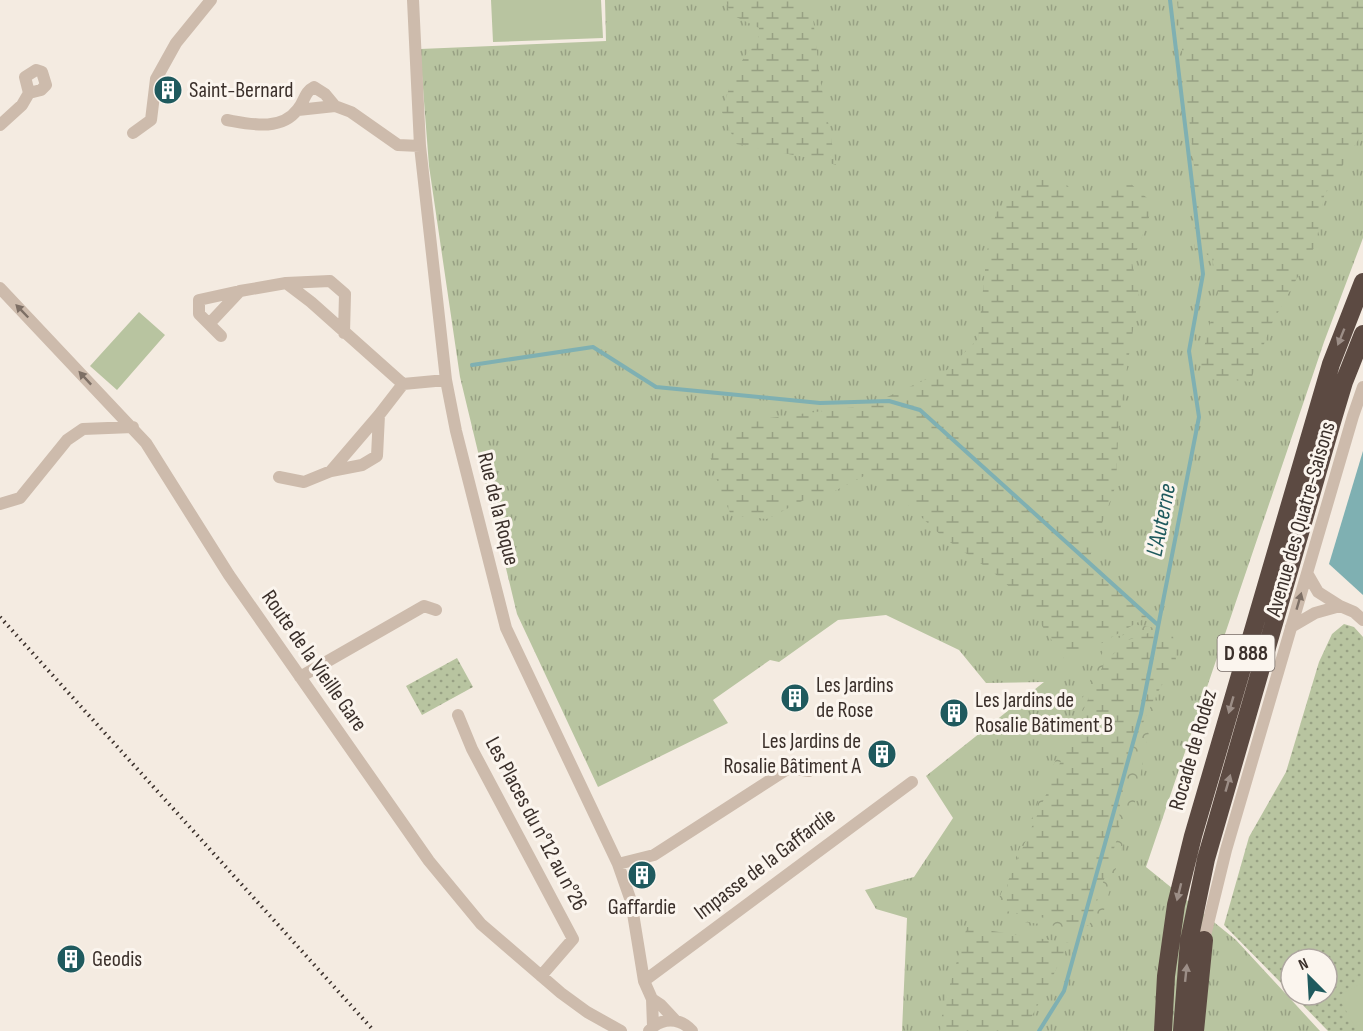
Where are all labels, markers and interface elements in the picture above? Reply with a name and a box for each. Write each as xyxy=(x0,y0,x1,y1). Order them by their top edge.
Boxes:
building icon: Saint-Bernard xyxy=(152,74,184,106)
place label: Saint-Bernard xyxy=(189,77,293,104)
one-way arrow xyxy=(15,304,29,318)
one-way arrow xyxy=(1336,328,1346,346)
one-way arrow xyxy=(79,371,92,386)
street label: Avenue des Quatre-Saisons xyxy=(1260,419,1342,620)
street label: Rue de la Roque xyxy=(471,450,525,568)
water label: L'Auterne xyxy=(1140,481,1182,559)
street label: Route de la Vieille Gare xyxy=(255,585,373,737)
one-way arrow xyxy=(1295,592,1304,610)
road number: D 888 xyxy=(1218,635,1274,671)
place label: Les Jardins de Rose xyxy=(816,672,894,724)
building icon: Les Jardins de Rose xyxy=(779,682,811,714)
place label: Les Jardins de Rosalie Bâtiment B xyxy=(975,687,1113,739)
street label: Rocade de Rodez xyxy=(1163,687,1223,813)
one-way arrow xyxy=(1226,696,1235,714)
building icon: Les Jardins de Rosalie Bâtiment B xyxy=(938,697,970,729)
place label: Les Jardins de Rosalie Bâtiment A xyxy=(723,728,862,780)
street label: Les Places du n°12 au n°26 xyxy=(479,732,593,916)
building icon: Les Jardins de Rosalie Bâtiment A xyxy=(866,738,898,770)
one-way arrow xyxy=(1224,774,1233,792)
street label: Impasse de la Gaffardie xyxy=(689,802,841,926)
building icon: Gaffardie xyxy=(626,859,658,891)
one-way arrow xyxy=(1174,883,1184,902)
place label: Gaffardie xyxy=(608,894,676,921)
building icon: Geodis xyxy=(55,943,87,975)
place label: Geodis xyxy=(92,946,142,973)
north arrow xyxy=(1279,947,1339,1007)
text: N xyxy=(1296,954,1311,975)
one-way arrow xyxy=(1181,963,1190,982)

